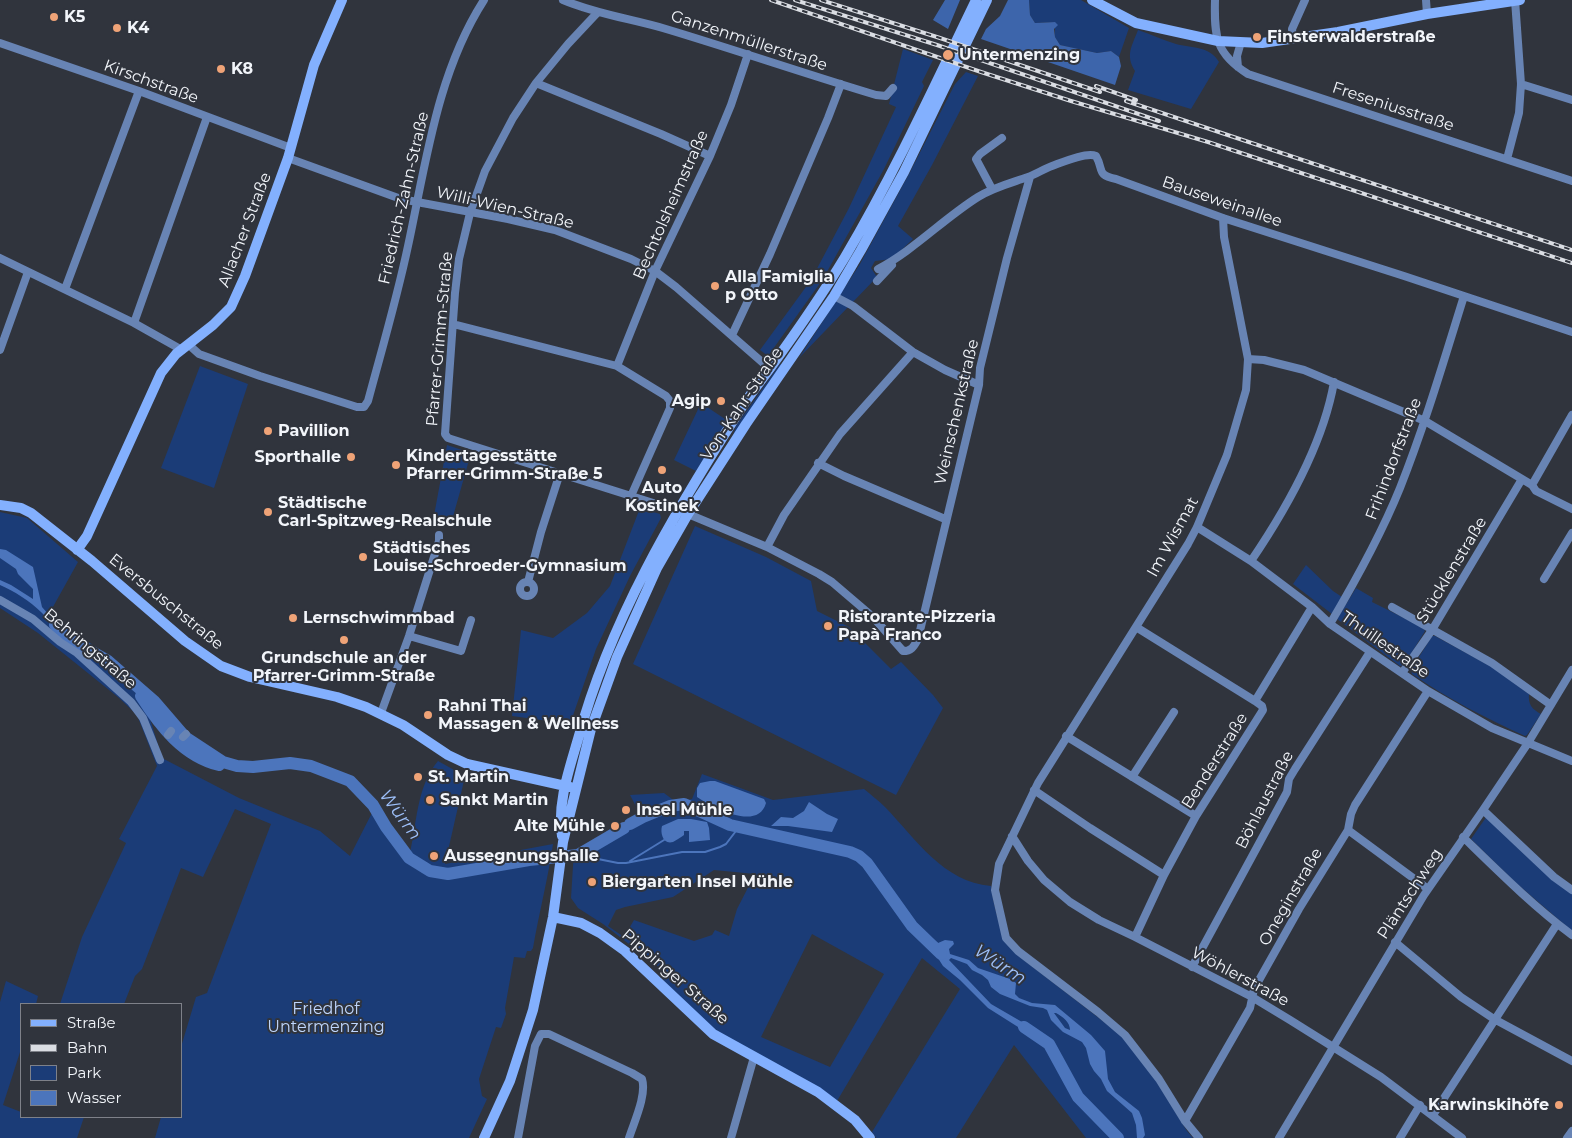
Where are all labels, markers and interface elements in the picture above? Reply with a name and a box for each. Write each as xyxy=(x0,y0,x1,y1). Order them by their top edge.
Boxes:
place label: K5 xyxy=(64,7,85,27)
street label: Ganzenmüllerstraße xyxy=(668,7,830,75)
marker: K5 xyxy=(48,11,60,23)
place label: K4 xyxy=(127,18,149,38)
marker: K4 xyxy=(111,22,123,34)
place label: Finsterwalderstraße xyxy=(1267,27,1436,47)
marker: Finsterwalderstraße xyxy=(1251,31,1263,43)
place label: Untermenzing xyxy=(959,45,1080,65)
marker: Untermenzing xyxy=(941,48,955,62)
street label: Kirschstraße xyxy=(101,56,201,108)
place label: K8 xyxy=(231,59,253,79)
marker: K8 xyxy=(215,63,227,75)
street label: Freseniusstraße xyxy=(1330,78,1456,136)
street label: Friedrich-Zahn-Straße xyxy=(375,110,433,286)
street label: Bechtolsheimstraße xyxy=(629,127,713,283)
street label: Allacher Straße xyxy=(214,170,276,290)
street label: Bauseweinallee xyxy=(1160,172,1284,232)
street label: Willi-Wien-Straße xyxy=(434,183,576,233)
street label: Pfarrer-Grimm-Straße xyxy=(423,251,457,427)
place label: Alla Famiglia p Otto xyxy=(725,267,833,305)
marker: Alla Famiglia p Otto xyxy=(709,280,721,292)
street label: Weinschenkstraße xyxy=(931,337,983,487)
street label: Von-Kahr-Straße xyxy=(697,344,787,464)
place label: Agip xyxy=(672,391,711,411)
marker: Agip xyxy=(715,395,727,407)
street label: Frihindorfstraße xyxy=(1362,395,1426,523)
place label: Pavillion xyxy=(278,421,350,441)
marker: Pavillion xyxy=(262,425,274,437)
place label: Kindertagesstätte Pfarrer-Grimm-Straße 5 xyxy=(406,446,602,484)
place label: Sporthalle xyxy=(255,447,341,467)
marker: Sporthalle xyxy=(345,451,357,463)
marker: Kindertagesstätte Pfarrer-Grimm-Straße 5 xyxy=(390,459,402,471)
marker: Auto Kostinek xyxy=(656,464,668,476)
place label: Auto Kostinek xyxy=(625,478,699,516)
place label: Städtische Carl-Spitzweg-Realschule xyxy=(278,493,492,531)
street label: Im Wismat xyxy=(1143,494,1203,580)
marker: Städtische Carl-Spitzweg-Realschule xyxy=(262,506,274,518)
street label: Stücklenstraße xyxy=(1413,514,1491,626)
place label: Städtisches Louise-Schroeder-Gymnasium xyxy=(373,538,626,576)
street label: Eversbuschstraße xyxy=(105,550,227,654)
marker: Städtisches Louise-Schroeder-Gymnasium xyxy=(357,551,369,563)
street label: Behringstraße xyxy=(40,605,140,693)
place label: Ristorante-Pizzeria Papà Franco xyxy=(838,607,996,645)
place label: Lernschwimmbad xyxy=(303,608,455,628)
street label: Thuillestraße xyxy=(1337,608,1433,682)
marker: Lernschwimmbad xyxy=(287,612,299,624)
marker: Ristorante-Pizzeria Papà Franco xyxy=(822,620,834,632)
marker: Grundschule an der Pfarrer-Grimm-Straße xyxy=(338,634,350,646)
place label: Grundschule an der Pfarrer-Grimm-Straße xyxy=(253,648,435,686)
place label: Rahni Thai Massagen & Wellness xyxy=(438,696,619,734)
marker: Rahni Thai Massagen & Wellness xyxy=(422,709,434,721)
street label: Benderstraße xyxy=(1178,710,1252,812)
street label: Böhlaustraße xyxy=(1232,748,1298,852)
place label: St. Martin xyxy=(428,767,509,787)
marker: St. Martin xyxy=(412,771,424,783)
water label: Würm xyxy=(374,785,426,845)
place label: Sankt Martin xyxy=(440,790,548,810)
marker: Sankt Martin xyxy=(424,794,436,806)
place label: Insel Mühle xyxy=(636,800,732,820)
marker: Insel Mühle xyxy=(620,804,632,816)
place label: Alte Mühle xyxy=(514,816,605,836)
marker: Alte Mühle xyxy=(609,820,621,832)
street label: Oneginstraße xyxy=(1255,845,1327,949)
street label: Pläntschweg xyxy=(1374,845,1446,943)
place label: Aussegnungshalle xyxy=(444,846,599,866)
marker: Aussegnungshalle xyxy=(428,850,440,862)
place label: Biergarten Insel Mühle xyxy=(602,872,793,892)
marker: Biergarten Insel Mühle xyxy=(586,876,598,888)
street label: Pippinger Straße xyxy=(617,925,733,1029)
water label: Würm xyxy=(970,940,1030,990)
street label: Wöhlerstraße xyxy=(1188,943,1292,1011)
park label: Friedhof Untermenzing xyxy=(267,999,385,1037)
legend xyxy=(20,1003,182,1118)
text: Straße xyxy=(67,1013,116,1032)
text: Bahn xyxy=(67,1038,107,1057)
text: Park xyxy=(67,1063,101,1082)
text: Wasser xyxy=(67,1088,121,1107)
place label: Karwinskihöfe xyxy=(1428,1095,1549,1115)
marker: Karwinskihöfe xyxy=(1553,1099,1565,1111)

